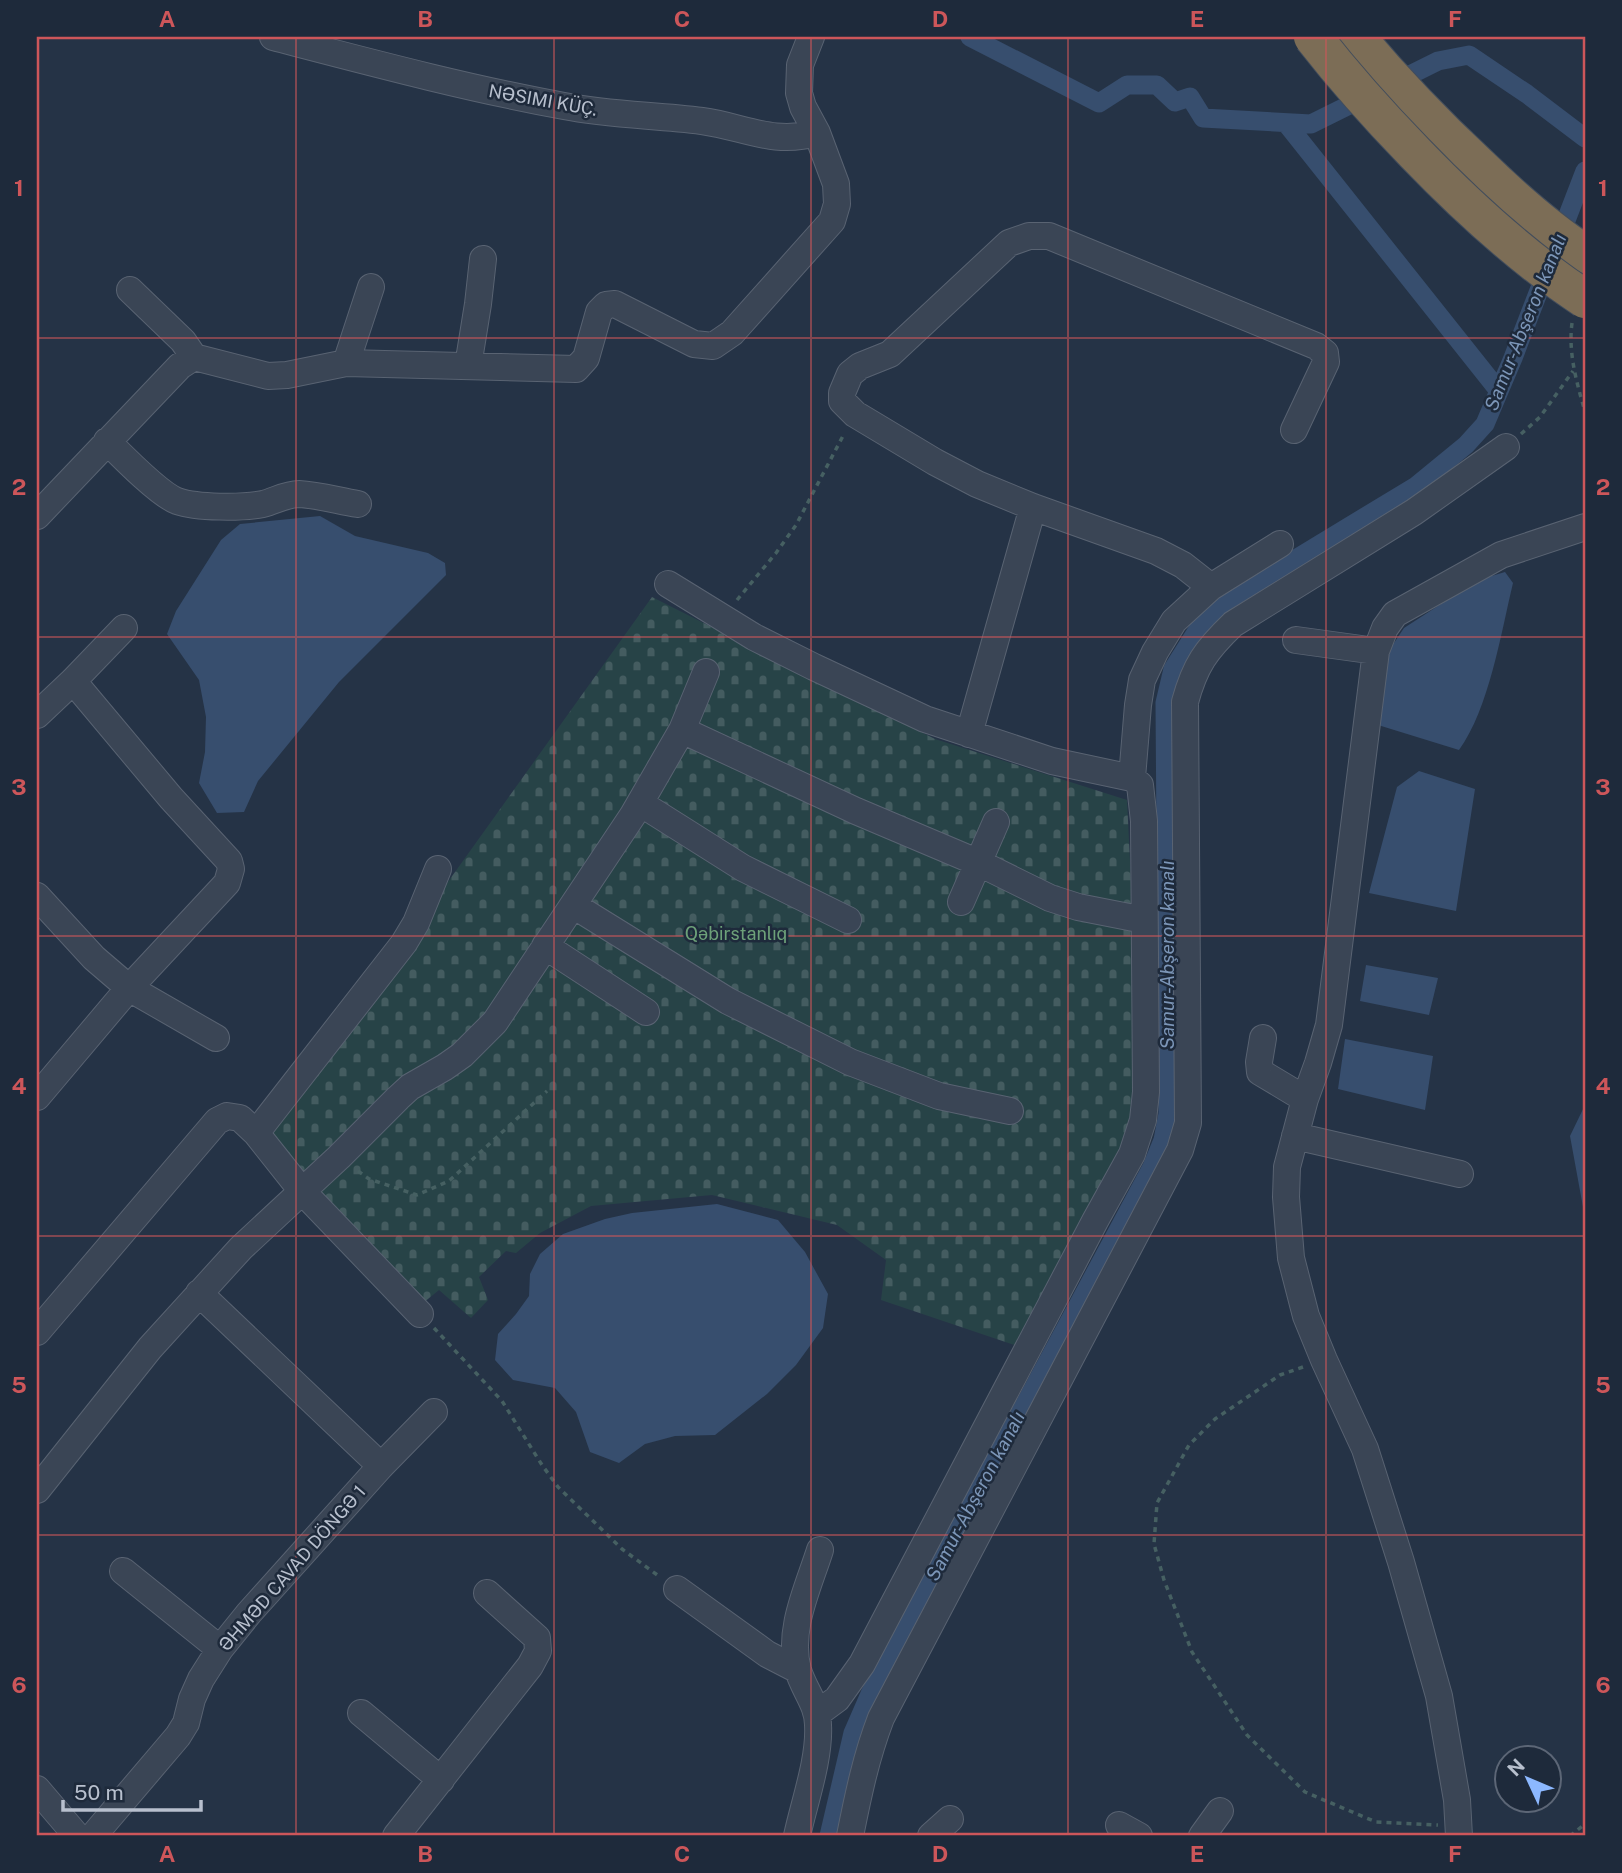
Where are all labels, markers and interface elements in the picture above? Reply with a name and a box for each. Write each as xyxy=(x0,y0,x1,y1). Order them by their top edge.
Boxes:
text: A xyxy=(159,5,176,32)
text: B xyxy=(417,5,433,32)
text: C xyxy=(674,5,690,32)
text: D xyxy=(932,5,948,32)
text: E xyxy=(1190,5,1204,32)
text: F xyxy=(1448,5,1462,32)
street label: NƏSIMI KÜÇ. xyxy=(487,79,599,120)
text: 1 xyxy=(14,174,24,201)
text: 1 xyxy=(1598,174,1608,201)
water label: Samur-Abşeron kanalı xyxy=(1479,230,1571,414)
text: 2 xyxy=(12,473,26,500)
text: 2 xyxy=(1596,473,1610,500)
text: 3 xyxy=(11,773,27,800)
text: 3 xyxy=(1595,773,1611,800)
water label: Samur-Abşeron kanalı xyxy=(1156,861,1178,1049)
park label: Qəbirstanlıq xyxy=(685,923,787,944)
text: 4 xyxy=(11,1072,27,1099)
text: 4 xyxy=(1595,1072,1611,1099)
text: 5 xyxy=(11,1371,27,1398)
text: 5 xyxy=(1595,1371,1611,1398)
water label: Samur-Abşeron kanalı xyxy=(921,1408,1029,1584)
street label: ƏHMƏD CAVAD DÖNGƏ 1 xyxy=(213,1480,370,1655)
text: 6 xyxy=(11,1671,27,1698)
text: 6 xyxy=(1595,1671,1611,1698)
north arrow xyxy=(1492,1744,1562,1814)
text: N xyxy=(1503,1754,1529,1780)
scale bar xyxy=(63,1768,201,1812)
text: 50 m xyxy=(74,1780,124,1805)
text: A xyxy=(159,1840,176,1867)
text: B xyxy=(417,1840,433,1867)
text: C xyxy=(674,1840,690,1867)
text: D xyxy=(932,1840,948,1867)
text: E xyxy=(1190,1840,1204,1867)
text: F xyxy=(1448,1840,1462,1867)

